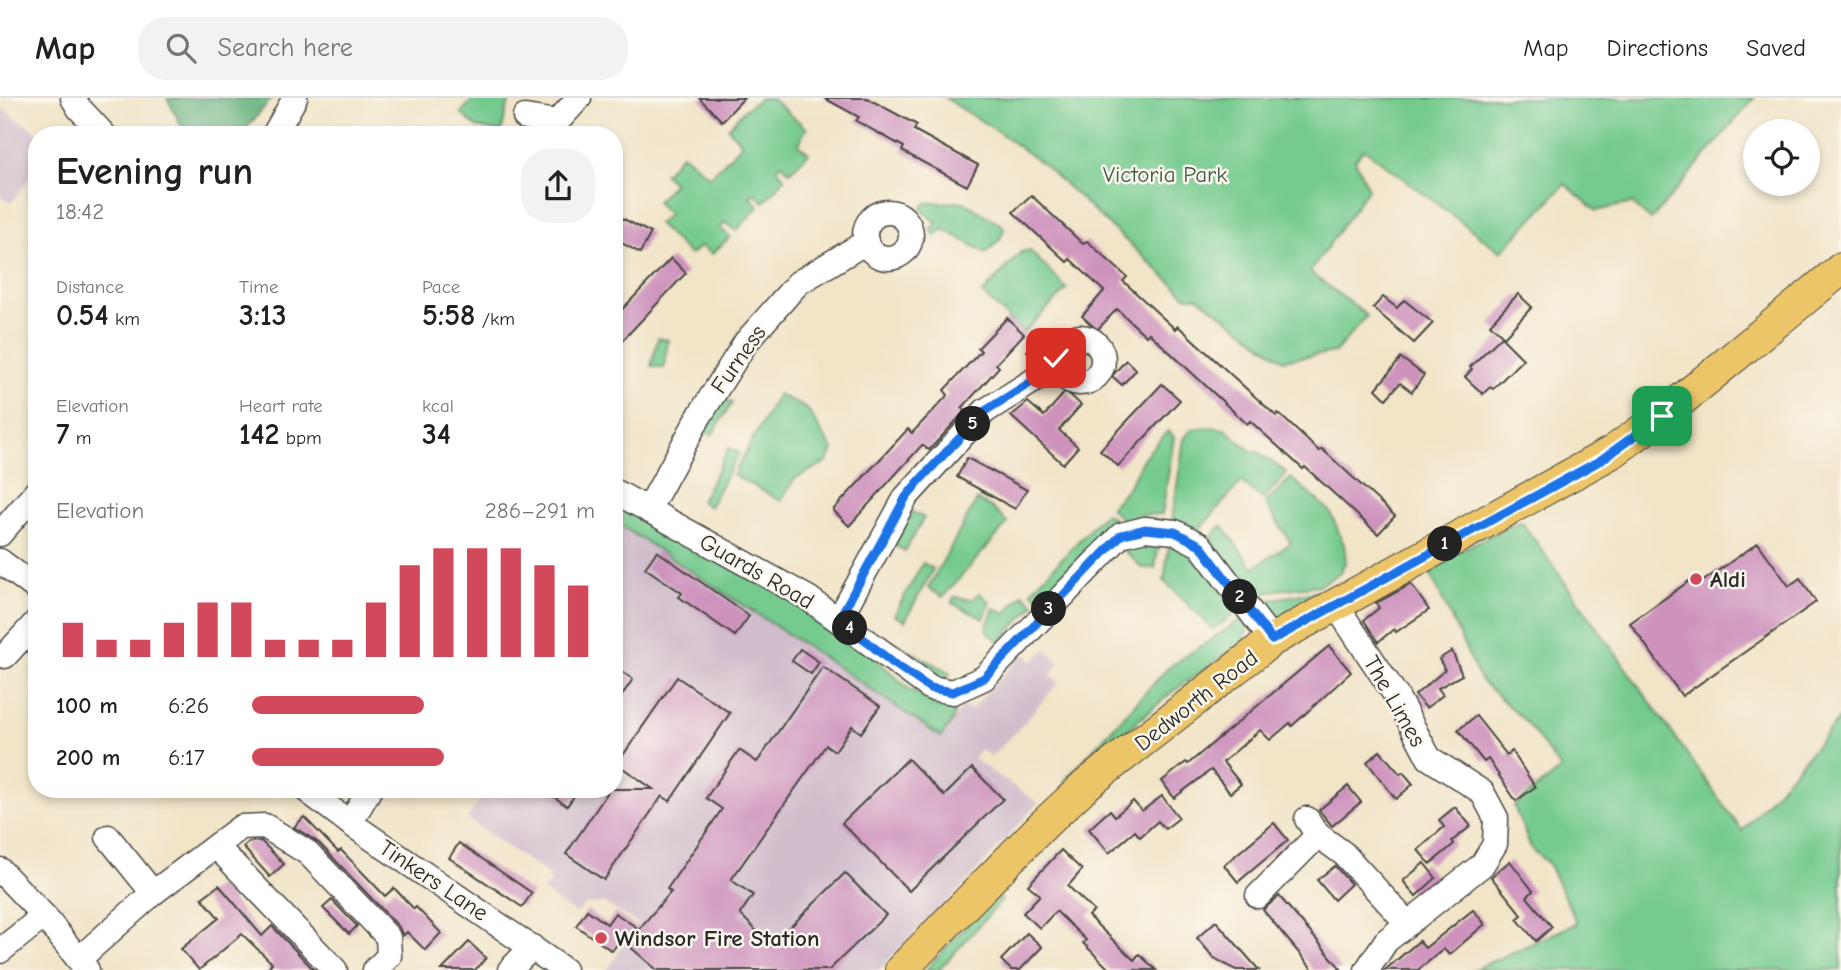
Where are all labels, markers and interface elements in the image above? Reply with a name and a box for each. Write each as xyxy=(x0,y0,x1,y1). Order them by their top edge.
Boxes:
search box xyxy=(138,17,628,80)
text: Map xyxy=(35,29,96,67)
icon: search xyxy=(162,29,200,67)
text: Search here xyxy=(218,33,353,63)
text: Map xyxy=(1523,34,1569,62)
text: Directions xyxy=(1607,34,1708,62)
text: Saved xyxy=(1746,34,1806,62)
map controls xyxy=(1743,119,1820,196)
button: locate xyxy=(1743,119,1820,196)
button: share xyxy=(521,149,595,223)
text: Evening run xyxy=(56,150,253,194)
park label: Victoria Park xyxy=(1103,161,1227,188)
text: 18:42 xyxy=(56,198,104,225)
text: Distance xyxy=(56,276,124,298)
text: Time xyxy=(239,276,278,298)
text: Pace xyxy=(422,276,460,298)
text: 0.54 xyxy=(56,298,109,333)
text: 3:13 xyxy=(239,298,287,333)
text: 5:58 xyxy=(422,298,475,333)
text: km xyxy=(109,308,140,330)
text: /km xyxy=(475,308,515,330)
street label: Furness xyxy=(705,320,772,399)
pin xyxy=(1026,328,1086,388)
icon: check xyxy=(1037,339,1075,377)
pin xyxy=(1632,386,1692,446)
text: Elevation xyxy=(56,395,129,417)
text: Heart rate xyxy=(239,395,323,417)
text: kcal xyxy=(422,395,454,417)
icon: arrive xyxy=(1643,397,1681,435)
pin: 5 xyxy=(956,406,990,442)
text: 5 xyxy=(967,412,978,434)
text: 7 xyxy=(56,417,70,452)
text: 142 xyxy=(239,417,280,452)
text: 34 xyxy=(422,417,451,452)
text: m xyxy=(70,427,92,449)
text: bpm xyxy=(280,427,322,449)
text: Elevation xyxy=(56,497,144,524)
text: 286–291 m xyxy=(485,497,595,524)
pin: 1 xyxy=(1428,526,1462,562)
street label: Guards Road xyxy=(695,528,819,615)
text: 1 xyxy=(1441,532,1448,554)
place label: Aldi xyxy=(1710,566,1746,593)
marker: Aldi xyxy=(1688,571,1704,587)
pin: 2 xyxy=(1222,580,1258,614)
text: 2 xyxy=(1235,585,1244,607)
pin: 3 xyxy=(1032,592,1066,626)
text: 3 xyxy=(1044,597,1053,619)
pin: 4 xyxy=(832,610,868,646)
text: 4 xyxy=(845,616,854,638)
street label: Dedworth Road xyxy=(1129,644,1263,757)
street label: The Limes xyxy=(1358,651,1431,751)
text: 100 m xyxy=(56,692,118,719)
text: 6:26 xyxy=(168,692,209,719)
text: 200 m xyxy=(56,744,120,771)
text: 6:17 xyxy=(168,744,205,771)
street label: Tinkers Lane xyxy=(374,834,493,927)
place label: Windsor Fire Station xyxy=(615,925,819,952)
marker: Windsor Fire Station xyxy=(593,930,609,946)

